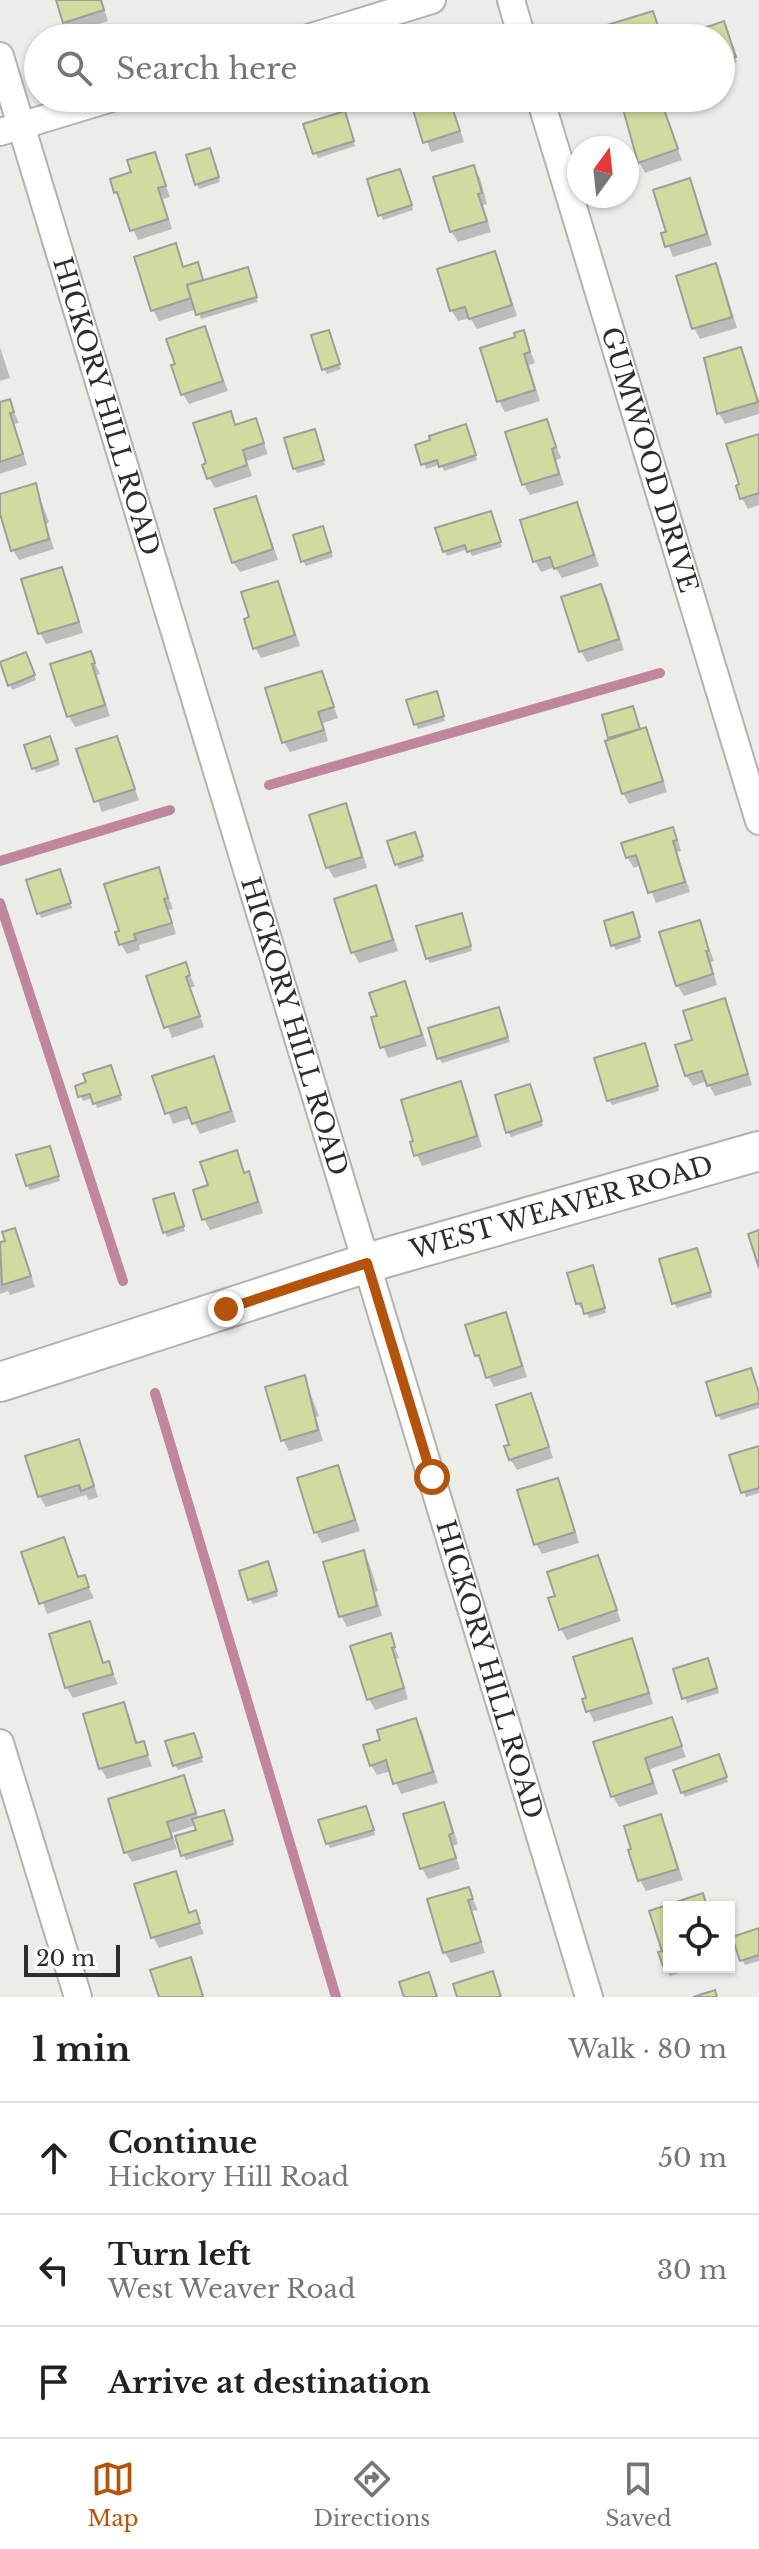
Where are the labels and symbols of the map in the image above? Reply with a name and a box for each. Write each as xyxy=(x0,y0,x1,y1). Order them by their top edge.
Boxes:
north arrow xyxy=(567,136,639,208)
street label: HICKORY HILL ROAD xyxy=(46,253,167,559)
street label: GUMWOOD DRIVE xyxy=(594,323,705,596)
street label: HICKORY HILL ROAD xyxy=(234,873,355,1179)
street label: WEST WEAVER ROAD xyxy=(405,1149,717,1266)
route end xyxy=(208,1291,244,1327)
route start xyxy=(414,1459,450,1495)
street label: HICKORY HILL ROAD xyxy=(429,1516,550,1822)
scale bar xyxy=(24,1941,120,1977)

